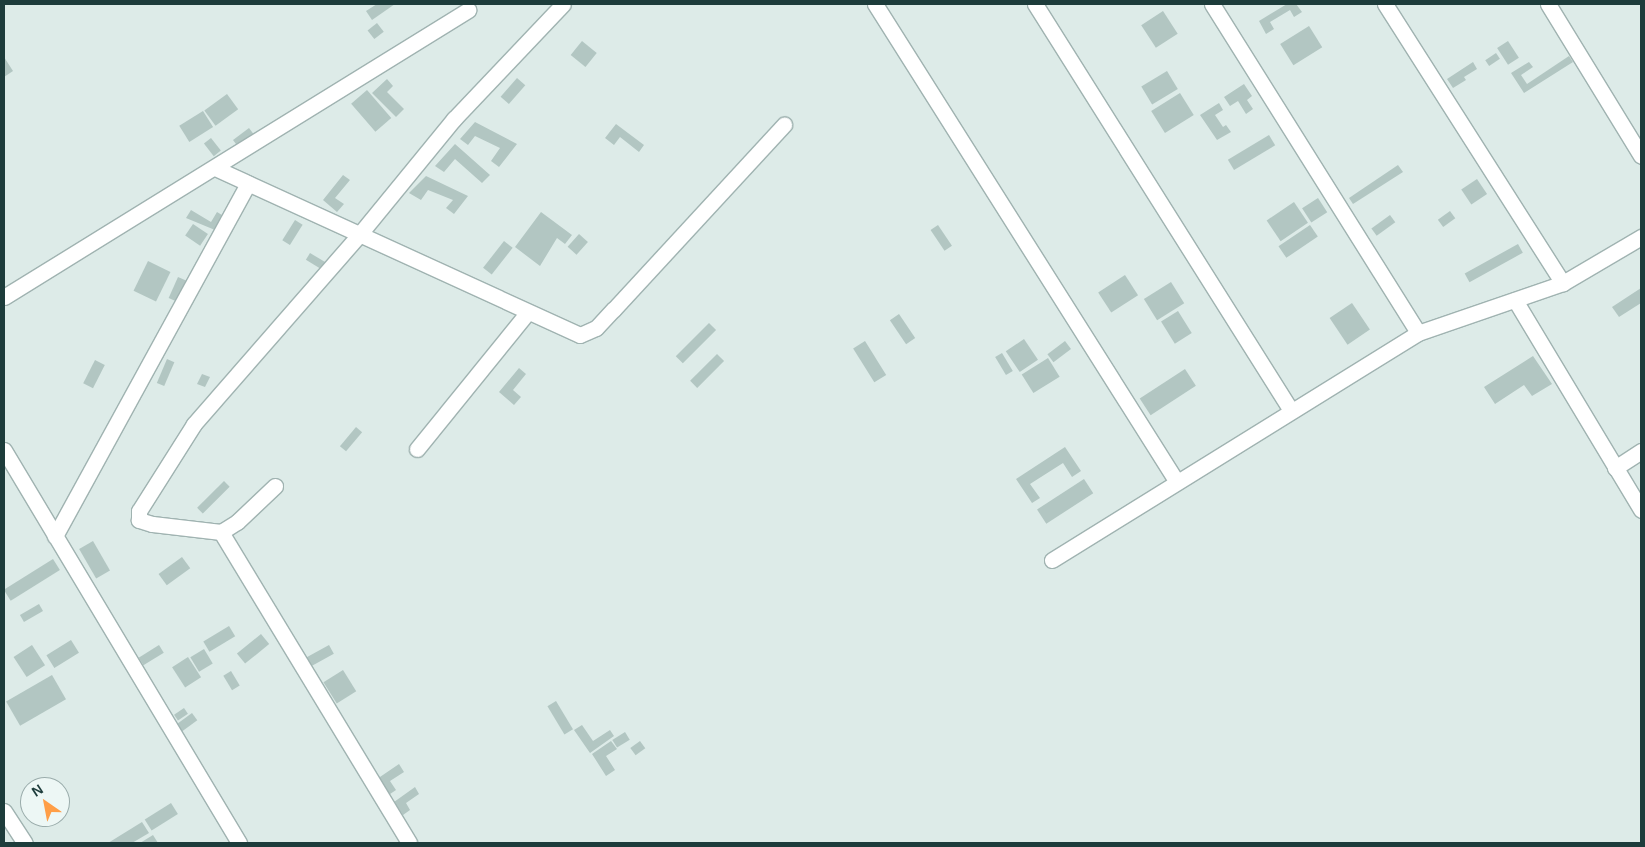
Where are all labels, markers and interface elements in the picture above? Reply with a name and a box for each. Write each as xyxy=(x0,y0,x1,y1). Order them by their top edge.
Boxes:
north arrow xyxy=(20,777,70,827)
text: N xyxy=(29,781,46,800)

